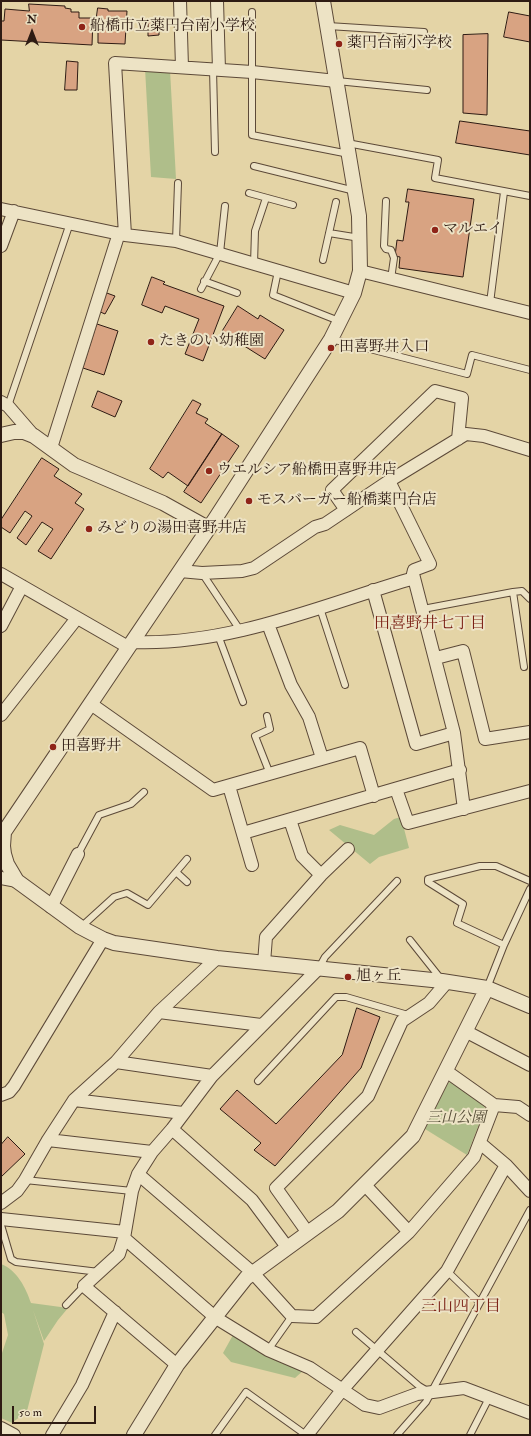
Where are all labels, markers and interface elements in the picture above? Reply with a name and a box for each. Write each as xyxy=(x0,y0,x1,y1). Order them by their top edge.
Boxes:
north arrow xyxy=(12,12,52,52)
text: N xyxy=(27,13,37,26)
place label: 船橋市立薬円台南小学校 xyxy=(90,18,255,36)
marker: 船橋市立薬円台南小学校 xyxy=(77,22,87,32)
place label: 薬円台南小学校 xyxy=(347,35,452,53)
marker: 薬円台南小学校 xyxy=(334,39,344,49)
place label: マルエイ xyxy=(443,221,503,239)
marker: マルエイ xyxy=(430,225,440,235)
place label: たきのい幼稚園 xyxy=(159,333,264,351)
marker: たきのい幼稚園 xyxy=(146,337,156,347)
place label: 田喜野井入口 xyxy=(339,339,429,357)
marker: 田喜野井入口 xyxy=(326,343,336,353)
place label: ウエルシア船橋田喜野井店 xyxy=(217,462,397,480)
marker: ウエルシア船橋田喜野井店 xyxy=(204,466,214,476)
place label: モスバーガー船橋薬円台店 xyxy=(257,492,437,510)
marker: モスバーガー船橋薬円台店 xyxy=(244,496,254,506)
place label: みどりの湯田喜野井店 xyxy=(97,520,247,538)
marker: みどりの湯田喜野井店 xyxy=(84,524,94,534)
district label: 田喜野井七丁目 xyxy=(374,615,486,635)
place label: 田喜野井 xyxy=(61,738,121,756)
marker: 田喜野井 xyxy=(48,742,58,752)
place label: 旭ヶ丘 xyxy=(356,968,401,986)
marker: 旭ヶ丘 xyxy=(343,972,353,982)
park label: 三山公園 xyxy=(426,1110,486,1128)
district label: 三山四丁目 xyxy=(421,1298,501,1318)
scale bar xyxy=(14,1398,98,1424)
text: 50 m xyxy=(19,1405,42,1420)

